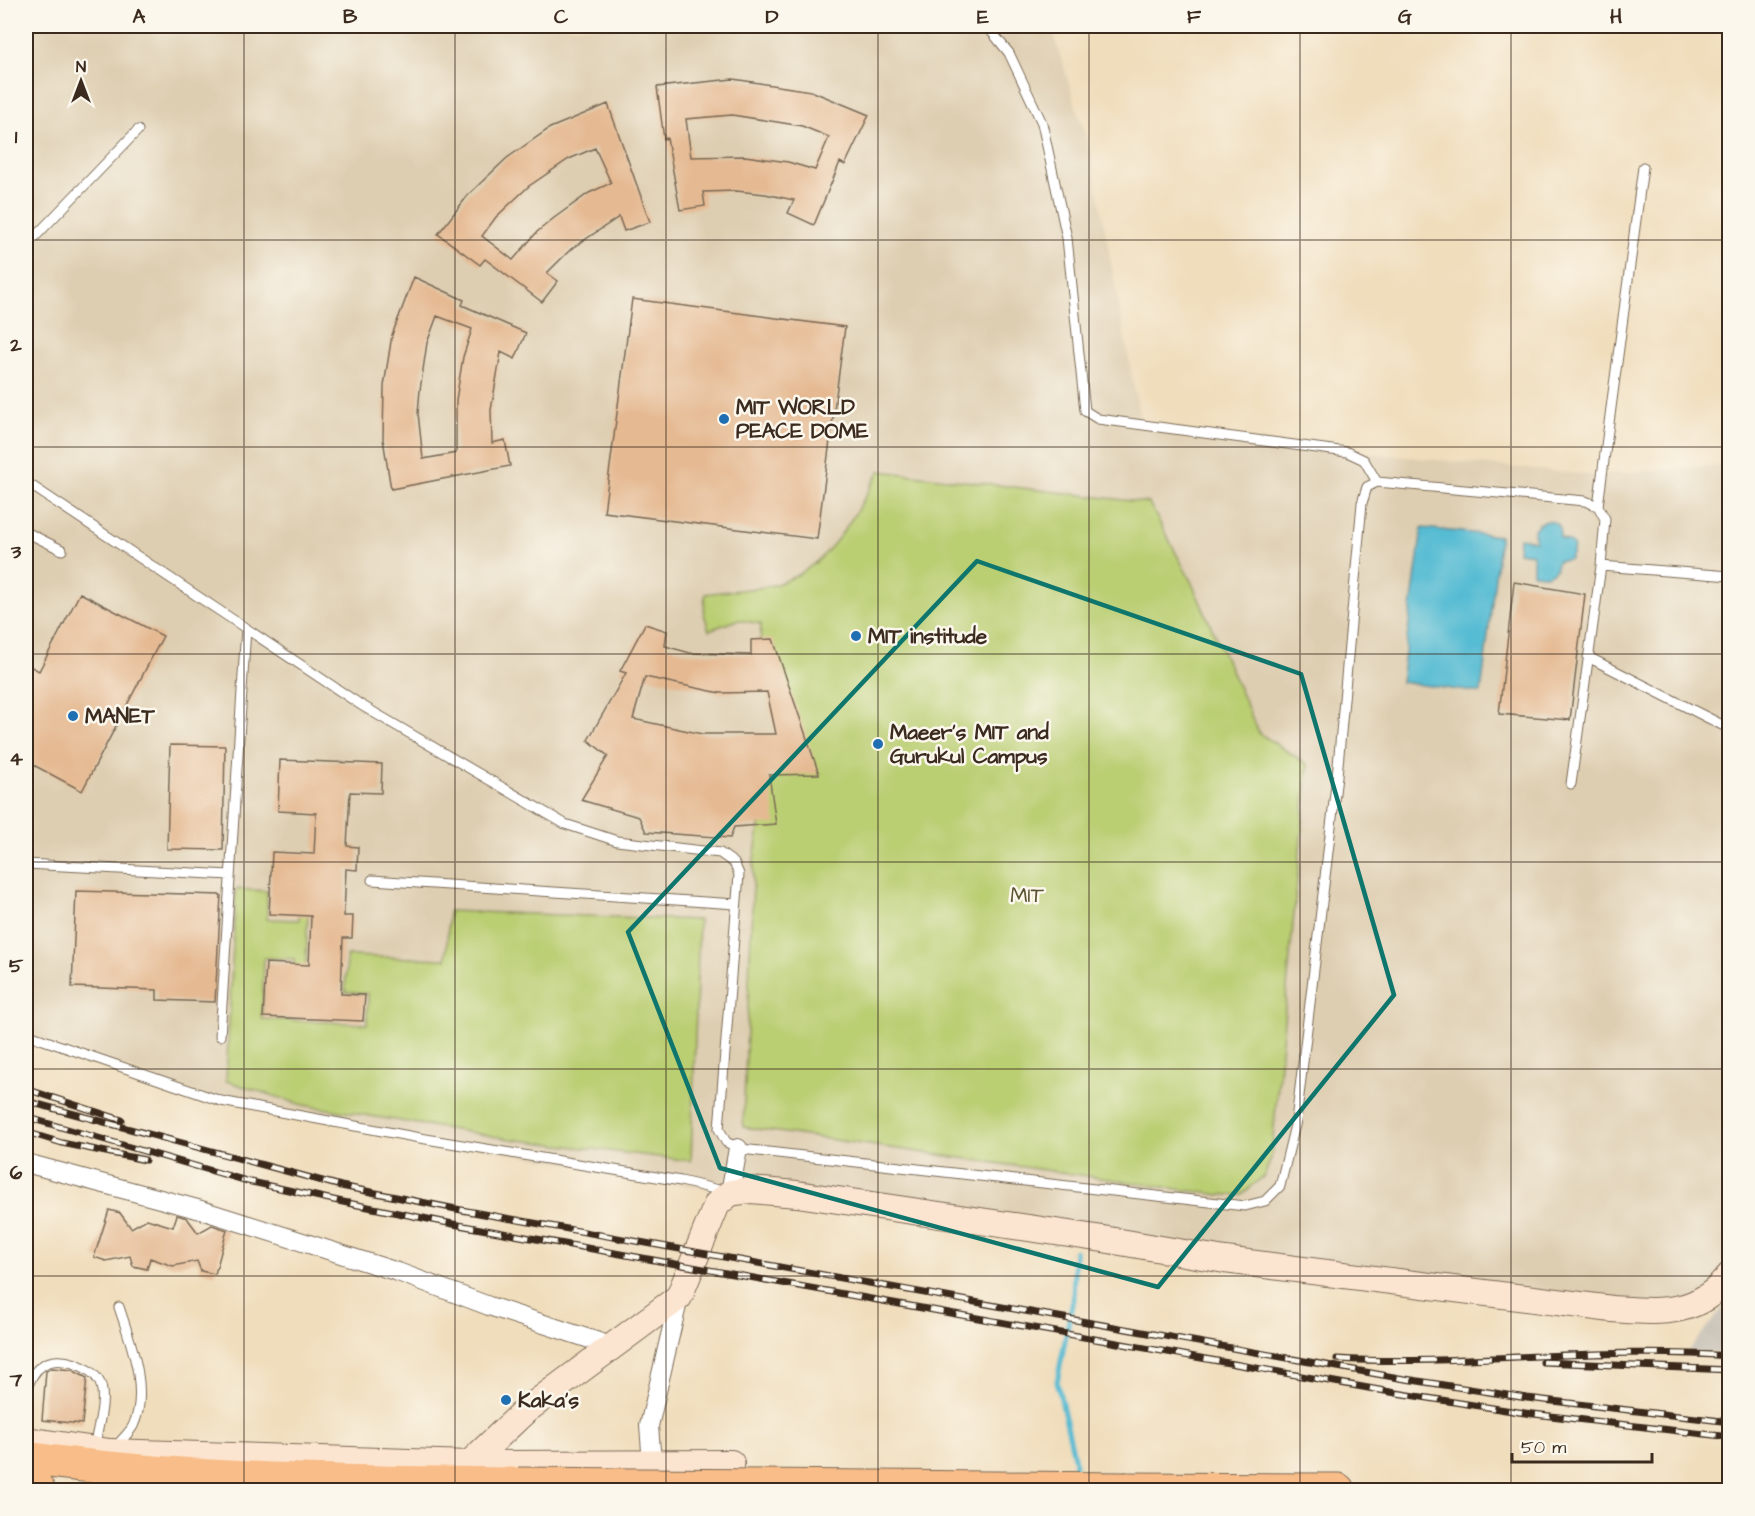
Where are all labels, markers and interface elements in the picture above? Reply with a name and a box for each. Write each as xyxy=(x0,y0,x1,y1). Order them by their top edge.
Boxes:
text: A xyxy=(133,3,146,31)
text: B xyxy=(343,3,358,31)
text: C xyxy=(554,3,569,31)
text: D xyxy=(766,3,779,31)
text: E xyxy=(977,3,989,31)
text: F xyxy=(1187,3,1202,31)
text: G xyxy=(1398,3,1412,31)
text: H xyxy=(1610,3,1622,31)
north arrow xyxy=(51,51,111,111)
text: N xyxy=(76,56,86,78)
text: 1 xyxy=(15,123,18,151)
text: 2 xyxy=(9,331,22,359)
place label: MIT WORLD PEACE DOME xyxy=(736,393,869,446)
marker: MIT WORLD PEACE DOME xyxy=(717,412,731,426)
text: 3 xyxy=(10,538,22,566)
place label: MIT institude xyxy=(868,622,988,651)
marker: MIT institude xyxy=(849,629,863,643)
place label: MANET xyxy=(85,702,155,731)
marker: MANET xyxy=(66,709,80,723)
place label: Maeer's MIT and Gurukul Campus xyxy=(890,718,1049,772)
marker: Maeer's MIT and Gurukul Campus xyxy=(871,737,885,751)
text: 4 xyxy=(9,745,23,773)
park label: MIT xyxy=(1010,881,1045,910)
text: 5 xyxy=(9,952,24,980)
text: 6 xyxy=(10,1159,23,1187)
text: 7 xyxy=(9,1366,23,1394)
place label: Kaka's xyxy=(518,1386,579,1415)
marker: Kaka's xyxy=(499,1393,513,1407)
scale bar xyxy=(1512,1426,1652,1464)
text: 50 m xyxy=(1521,1435,1566,1460)

